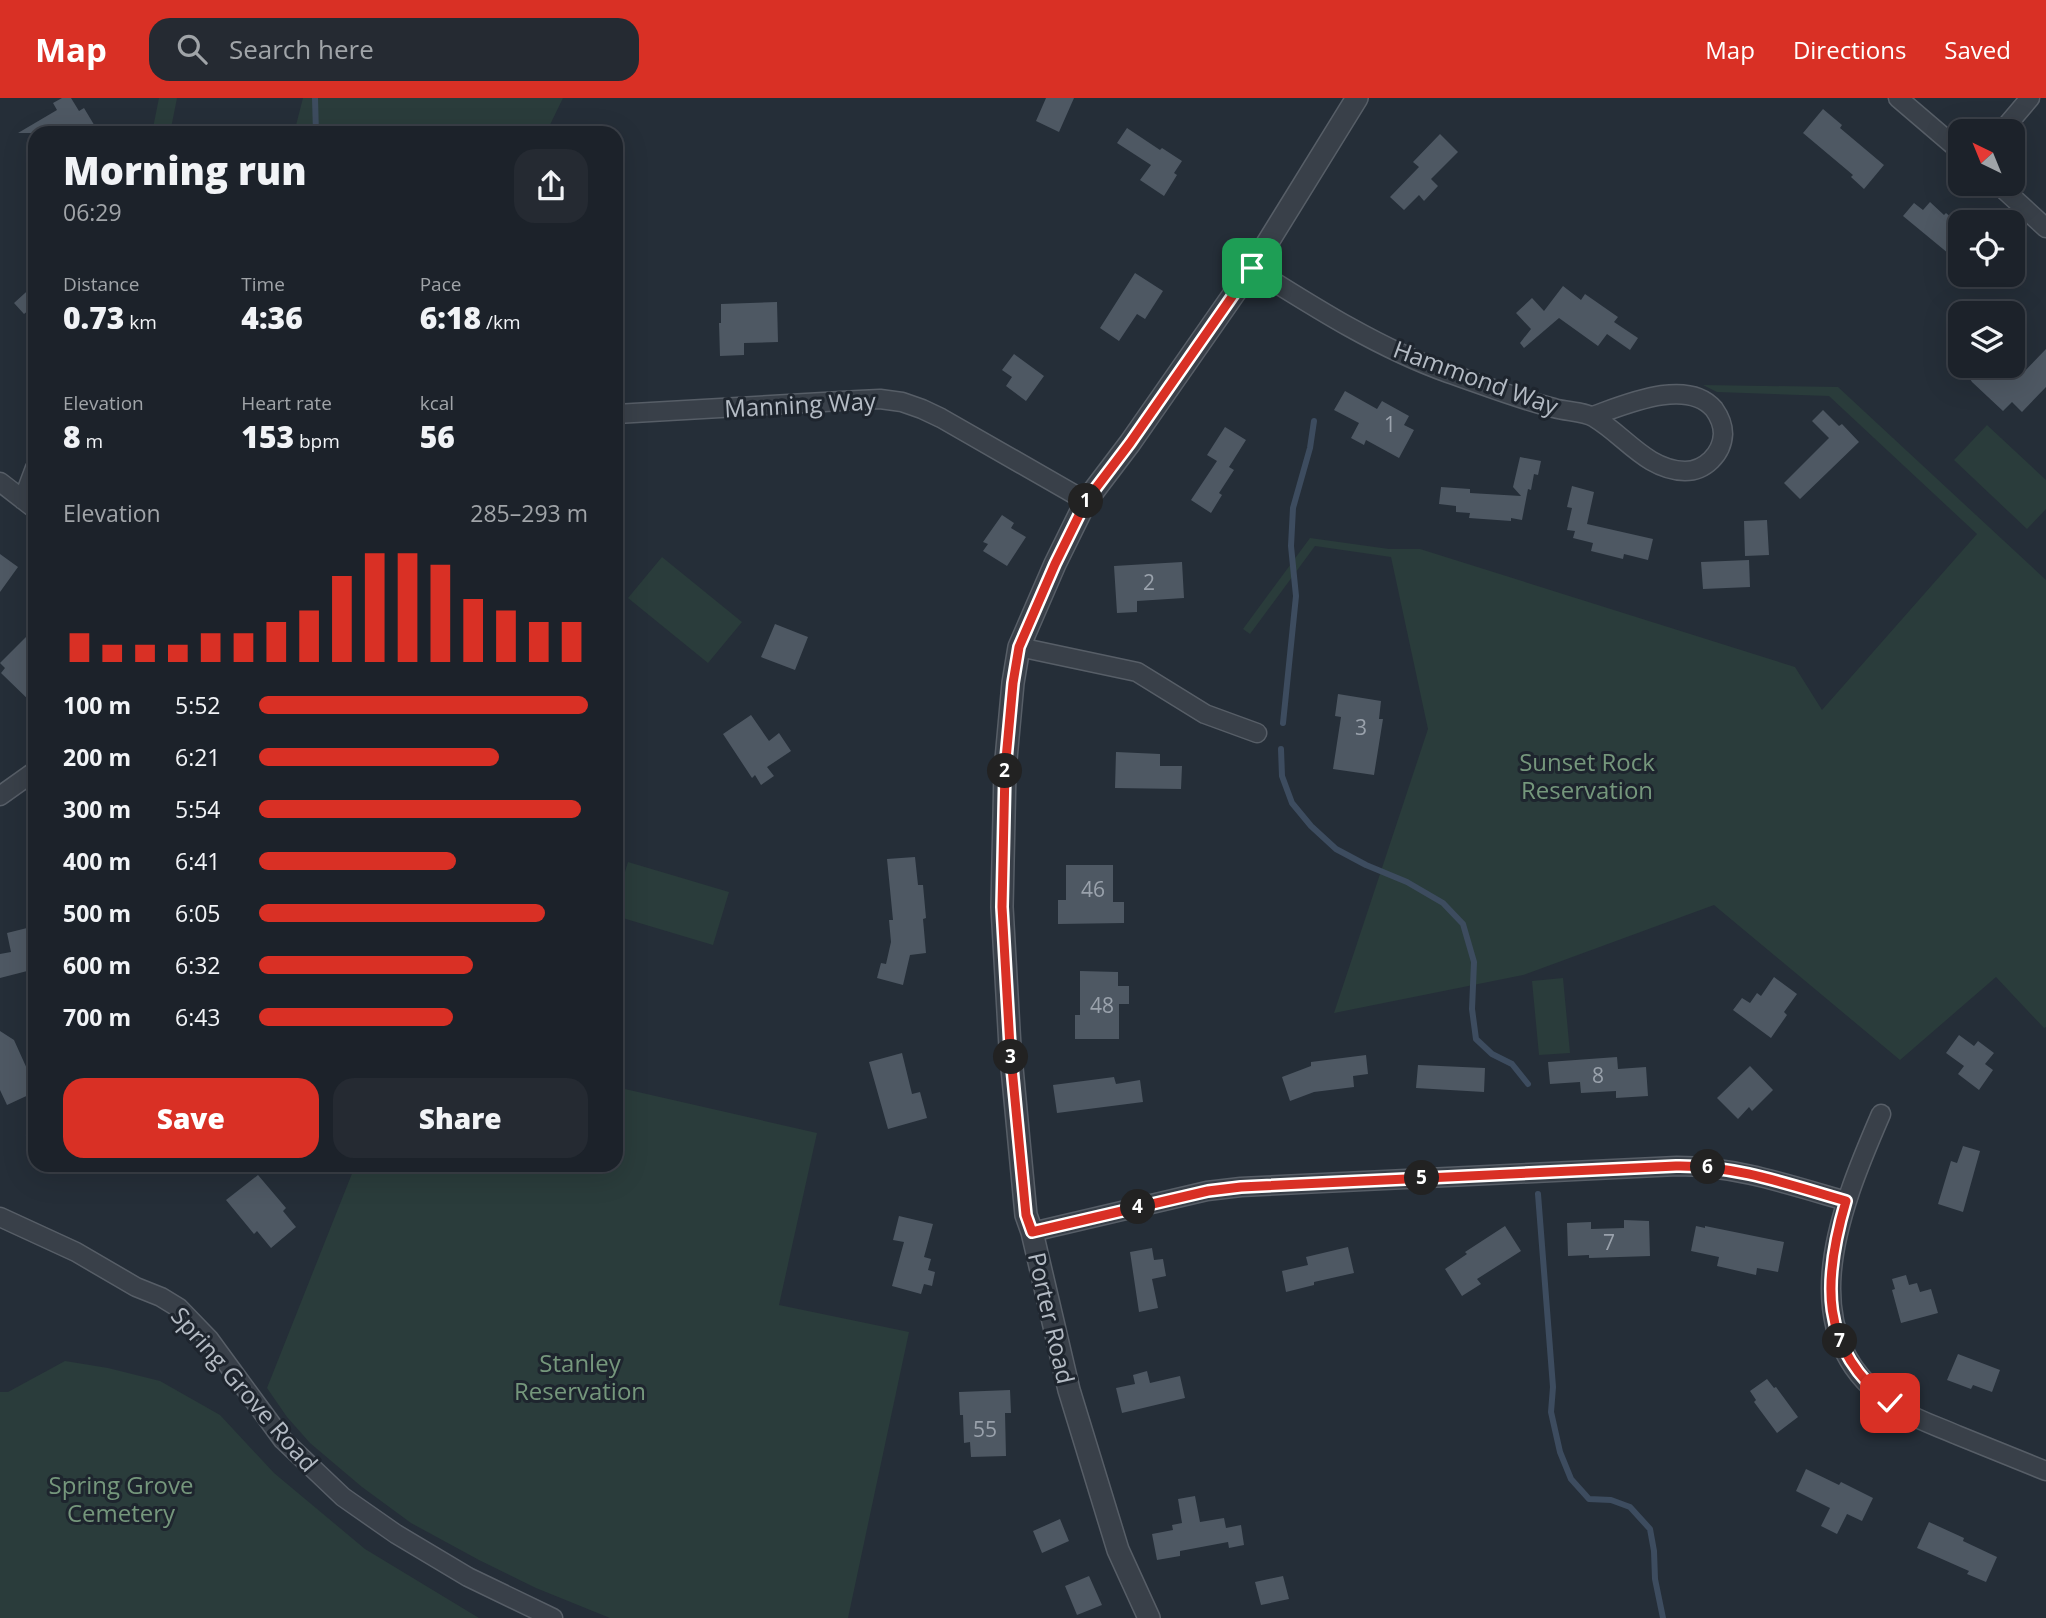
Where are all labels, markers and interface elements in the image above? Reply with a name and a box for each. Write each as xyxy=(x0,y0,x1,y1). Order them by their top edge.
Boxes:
search box xyxy=(149,18,639,81)
text: Map xyxy=(35,27,107,72)
icon: search xyxy=(173,30,211,68)
text: Search here xyxy=(229,31,374,67)
text: Map xyxy=(1705,33,1755,66)
text: Directions xyxy=(1793,33,1906,66)
text: Saved xyxy=(1944,33,2011,66)
north arrow xyxy=(1948,119,2025,196)
map controls xyxy=(1948,119,2025,378)
text: Morning run xyxy=(63,144,307,196)
button: share xyxy=(514,149,588,223)
text: 06:29 xyxy=(63,196,122,228)
button: locate xyxy=(1948,210,2025,287)
pin xyxy=(1222,238,1282,298)
icon: arrive xyxy=(1233,249,1271,287)
text: Distance xyxy=(63,271,139,297)
text: Time xyxy=(241,271,285,297)
text: Pace xyxy=(420,271,461,297)
text: 0.73 xyxy=(63,297,124,338)
text: 4:36 xyxy=(241,297,303,338)
text: 6:18 xyxy=(420,297,481,338)
button: layers xyxy=(1948,301,2025,378)
text: km xyxy=(124,309,157,335)
text: /km xyxy=(481,309,521,335)
street label: Hammond Way xyxy=(1389,332,1564,422)
street label: Manning Way xyxy=(723,383,878,424)
text: Elevation xyxy=(63,390,144,416)
text: Heart rate xyxy=(241,390,332,416)
text: kcal xyxy=(420,390,454,416)
house number: 1 xyxy=(1384,410,1396,438)
text: 8 xyxy=(63,416,81,457)
text: 153 xyxy=(241,416,294,457)
text: 56 xyxy=(420,416,455,457)
text: m xyxy=(81,428,103,454)
text: bpm xyxy=(294,428,340,454)
pin: 1 xyxy=(1068,484,1104,518)
text: 1 xyxy=(1080,487,1091,513)
text: Elevation xyxy=(63,497,161,529)
text: 285–293 m xyxy=(470,497,588,529)
house number: 2 xyxy=(1143,568,1155,596)
text: 100 m xyxy=(63,689,131,721)
text: 5:52 xyxy=(175,689,221,721)
house number: 3 xyxy=(1355,713,1367,741)
text: 200 m xyxy=(63,741,131,773)
text: 6:21 xyxy=(175,741,221,773)
park label: Sunset Rock Reservation xyxy=(1519,745,1655,806)
pin: 2 xyxy=(988,754,1023,788)
text: 2 xyxy=(999,757,1010,783)
text: 300 m xyxy=(63,793,131,825)
text: 5:54 xyxy=(175,793,221,825)
text: 400 m xyxy=(63,845,131,877)
text: 6:41 xyxy=(175,845,221,877)
house number: 46 xyxy=(1081,875,1105,903)
text: 500 m xyxy=(63,897,131,929)
text: 6:05 xyxy=(175,897,221,929)
text: 600 m xyxy=(63,949,131,981)
text: 6:32 xyxy=(175,949,221,981)
house number: 48 xyxy=(1090,991,1114,1019)
text: 700 m xyxy=(63,1001,131,1033)
text: 6:43 xyxy=(175,1001,221,1033)
pin: 3 xyxy=(993,1040,1028,1074)
text: 3 xyxy=(1005,1043,1016,1069)
house number: 8 xyxy=(1592,1061,1604,1089)
button: Save xyxy=(63,1078,319,1158)
button: Share xyxy=(333,1078,588,1158)
pin: 6 xyxy=(1690,1150,1726,1184)
text: 6 xyxy=(1702,1153,1713,1179)
pin: 5 xyxy=(1404,1160,1440,1196)
text: 5 xyxy=(1416,1164,1427,1190)
pin: 4 xyxy=(1120,1190,1156,1224)
text: 4 xyxy=(1132,1193,1143,1219)
house number: 7 xyxy=(1603,1228,1615,1256)
street label: Porter Road xyxy=(1021,1249,1083,1387)
street label: Spring Grove Road xyxy=(164,1300,326,1478)
pin: 7 xyxy=(1822,1324,1857,1358)
text: 7 xyxy=(1834,1327,1845,1353)
park label: Stanley Reservation xyxy=(514,1346,646,1407)
pin xyxy=(1860,1373,1920,1433)
icon: check xyxy=(1871,1384,1909,1422)
house number: 55 xyxy=(973,1415,997,1443)
park label: Spring Grove Cemetery xyxy=(49,1468,193,1529)

